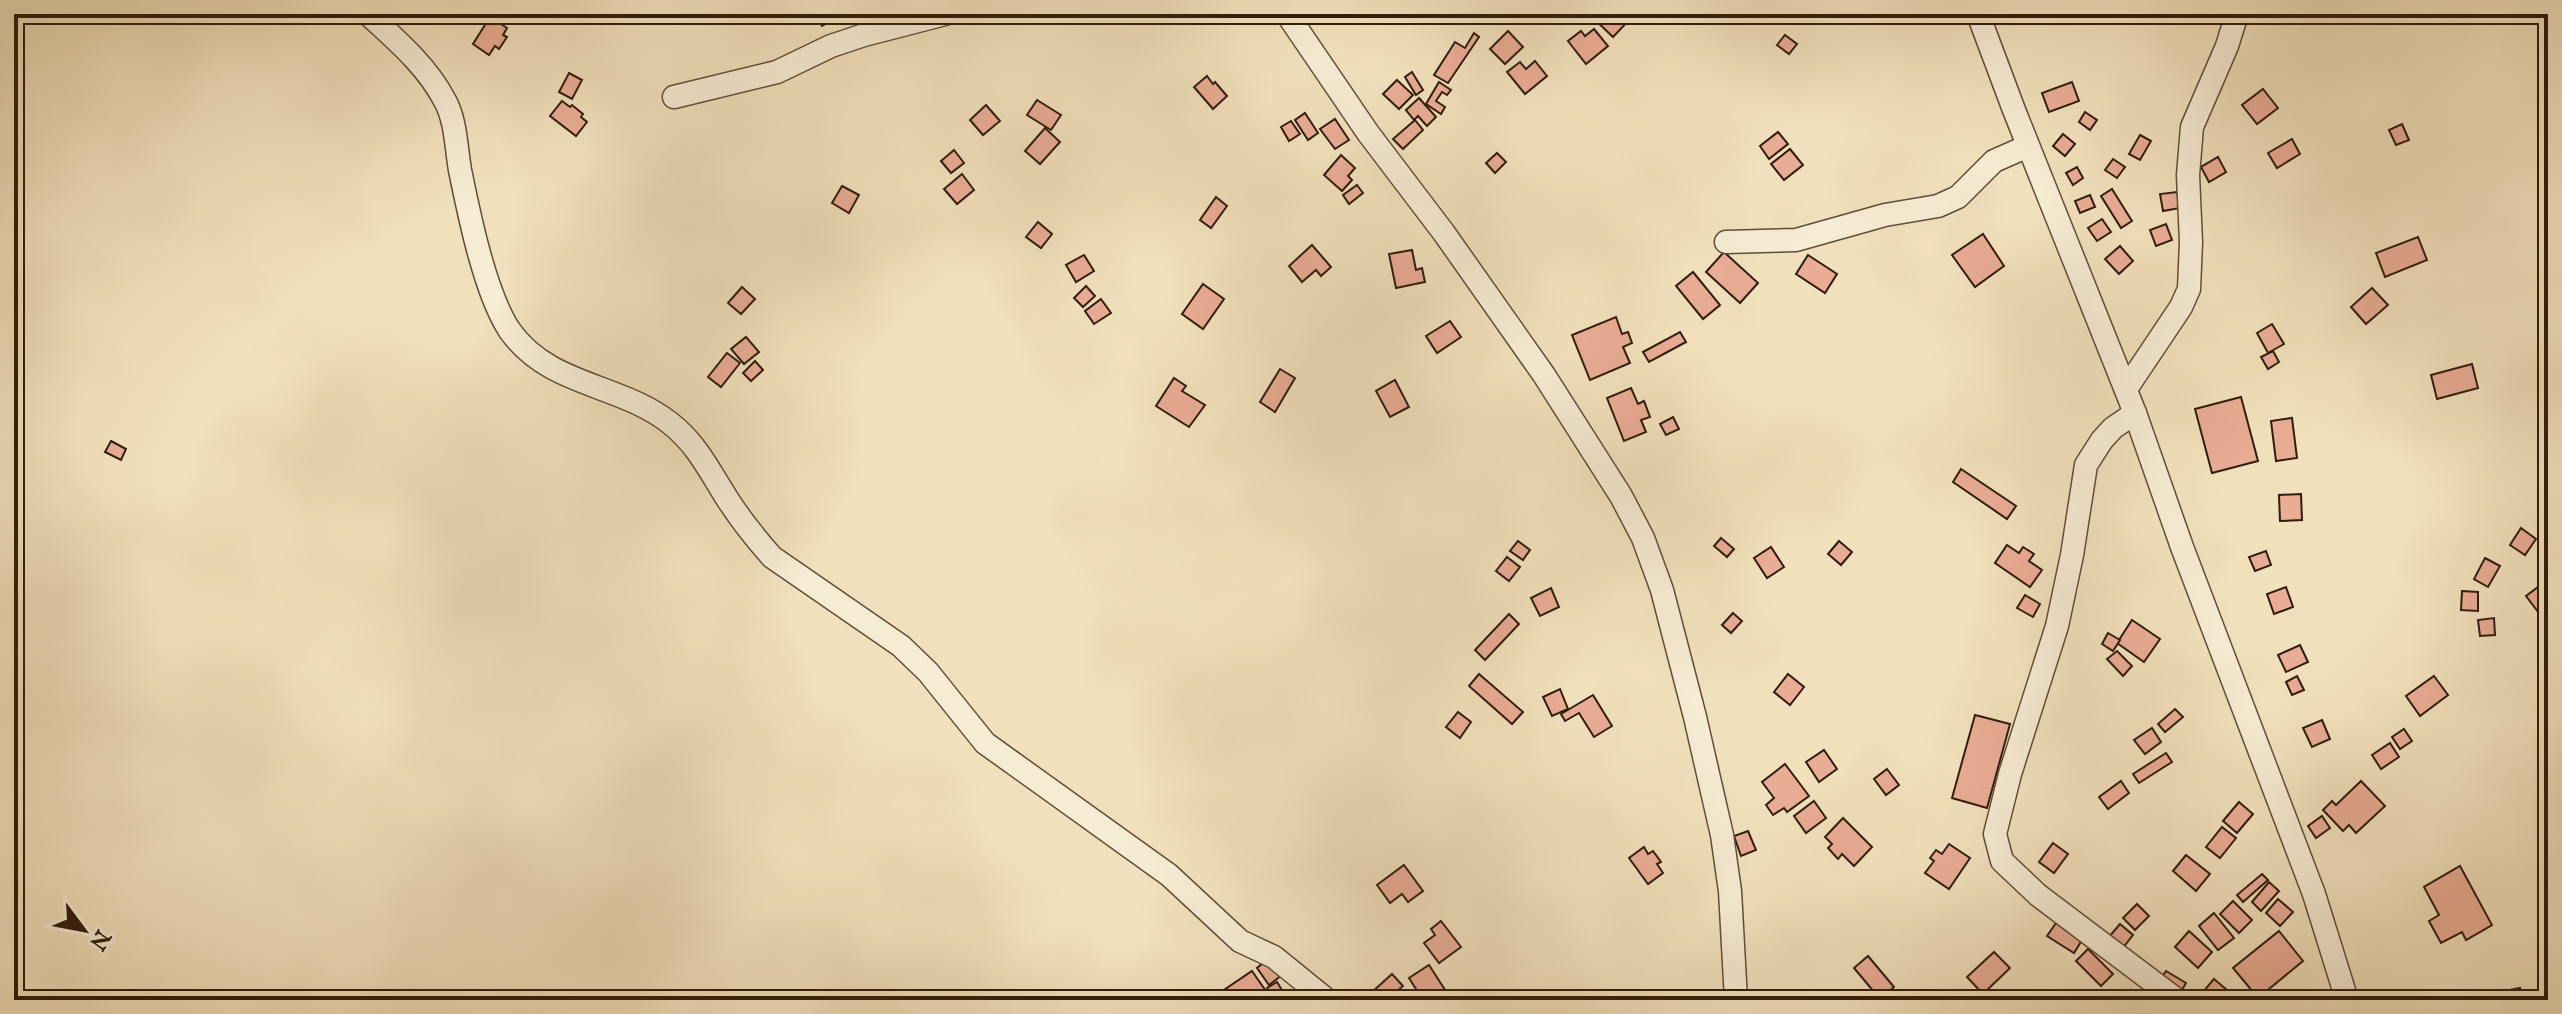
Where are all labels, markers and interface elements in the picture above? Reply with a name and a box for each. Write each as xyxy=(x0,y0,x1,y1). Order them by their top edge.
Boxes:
north arrow xyxy=(44,890,124,970)
text: N xyxy=(82,923,117,955)

